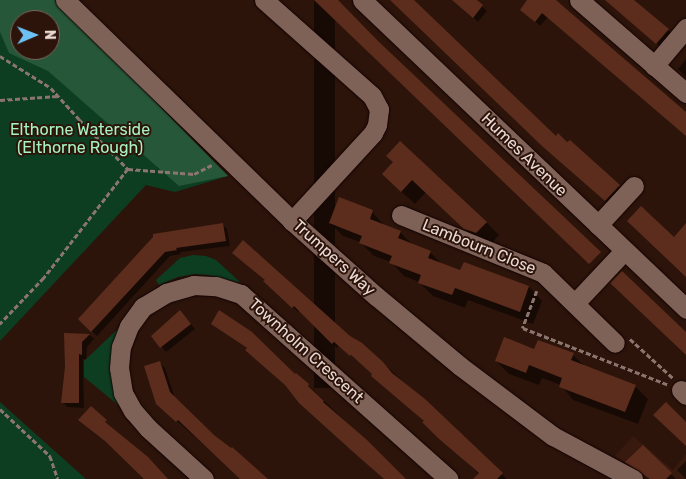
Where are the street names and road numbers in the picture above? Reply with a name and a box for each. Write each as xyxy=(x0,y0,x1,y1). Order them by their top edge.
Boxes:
street label: Humes Avenue xyxy=(477,109,571,201)
street label: Lambourn Close xyxy=(419,215,539,279)
street label: Trumpers Way xyxy=(289,216,379,300)
street label: Townholm Crescent xyxy=(245,295,367,407)

